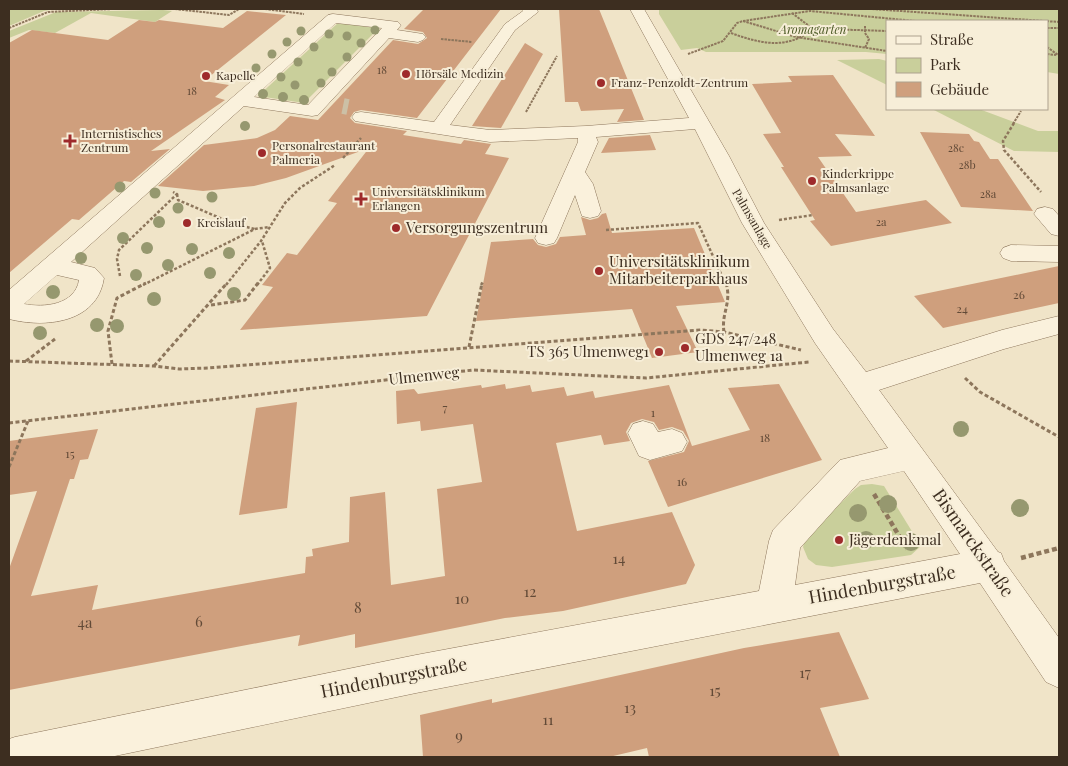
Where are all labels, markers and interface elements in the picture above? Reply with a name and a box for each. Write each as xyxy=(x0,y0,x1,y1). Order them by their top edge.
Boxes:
legend xyxy=(886,20,1048,110)
park label: Aromagarten xyxy=(777,21,847,37)
text: Straße xyxy=(930,29,974,49)
text: Park xyxy=(930,54,962,74)
house number: 18 xyxy=(377,62,387,77)
place label: Hörsäle Medizin xyxy=(416,65,504,81)
place label: Kapelle xyxy=(216,67,256,83)
marker: Hörsäle Medizin xyxy=(400,68,412,80)
marker: Kapelle xyxy=(200,70,212,82)
place label: Franz-Penzoldt-Zentrum xyxy=(611,74,749,90)
marker: Franz-Penzoldt-Zentrum xyxy=(595,77,607,89)
text: Gebäude xyxy=(930,79,989,99)
house number: 18 xyxy=(187,83,197,98)
place label: Internistisches Zentrum xyxy=(81,125,161,155)
marker: Internistisches Zentrum xyxy=(63,134,77,148)
place label: Personalrestaurant Palmeria xyxy=(272,137,376,167)
house number: 28c xyxy=(948,140,964,155)
marker: Personalrestaurant Palmeria xyxy=(256,147,268,159)
house number: 28b xyxy=(958,157,976,172)
place label: Kinderkrippe Palmsanlage xyxy=(822,165,894,195)
marker: Kinderkrippe Palmsanlage xyxy=(806,175,818,187)
place label: Universitätsklinikum Erlangen xyxy=(372,183,485,213)
street label: Palmsanlage xyxy=(729,185,777,252)
house number: 28a xyxy=(980,186,997,201)
marker: Universitätsklinikum Erlangen xyxy=(354,192,368,206)
place label: Kreislauf xyxy=(197,214,246,230)
house number: 2a xyxy=(876,214,887,229)
marker: Kreislauf xyxy=(181,217,193,229)
place label: Versorgungszentrum xyxy=(405,217,549,237)
marker: Versorgungszentrum xyxy=(390,222,402,234)
place label: Universitätsklinikum Mitarbeiterparkhaus xyxy=(609,251,751,288)
marker: Universitätsklinikum Mitarbeiterparkhaus xyxy=(593,265,605,277)
house number: 26 xyxy=(1013,286,1025,302)
house number: 24 xyxy=(956,300,968,316)
place label: GDS 247/248 Ulmenweg 1a xyxy=(695,328,783,365)
place label: TS 365 Ulmenweg1 xyxy=(527,341,649,361)
marker: GDS 247/248 Ulmenweg 1a xyxy=(679,342,691,354)
marker: TS 365 Ulmenweg1 xyxy=(653,346,665,358)
street label: Ulmenweg xyxy=(388,361,460,389)
house number: 7 xyxy=(443,399,448,415)
house number: 1 xyxy=(651,404,656,420)
house number: 18 xyxy=(760,429,770,445)
house number: 15 xyxy=(65,445,75,461)
house number: 16 xyxy=(677,473,687,489)
street label: Bismarckstraße xyxy=(928,484,1020,601)
place label: Jägerdenkmal xyxy=(848,529,941,549)
marker: Jägerdenkmal xyxy=(833,534,845,546)
house number: 14 xyxy=(613,548,625,568)
street label: Hindenburgstraße xyxy=(806,559,957,609)
house number: 12 xyxy=(524,581,536,601)
house number: 10 xyxy=(455,588,469,608)
house number: 8 xyxy=(354,597,362,617)
house number: 6 xyxy=(195,611,203,631)
house number: 4a xyxy=(78,612,93,632)
street label: Hindenburgstraße xyxy=(318,651,469,703)
house number: 17 xyxy=(799,662,811,682)
house number: 15 xyxy=(709,680,721,700)
house number: 13 xyxy=(624,697,636,717)
house number: 11 xyxy=(542,709,554,729)
house number: 9 xyxy=(455,725,463,745)

